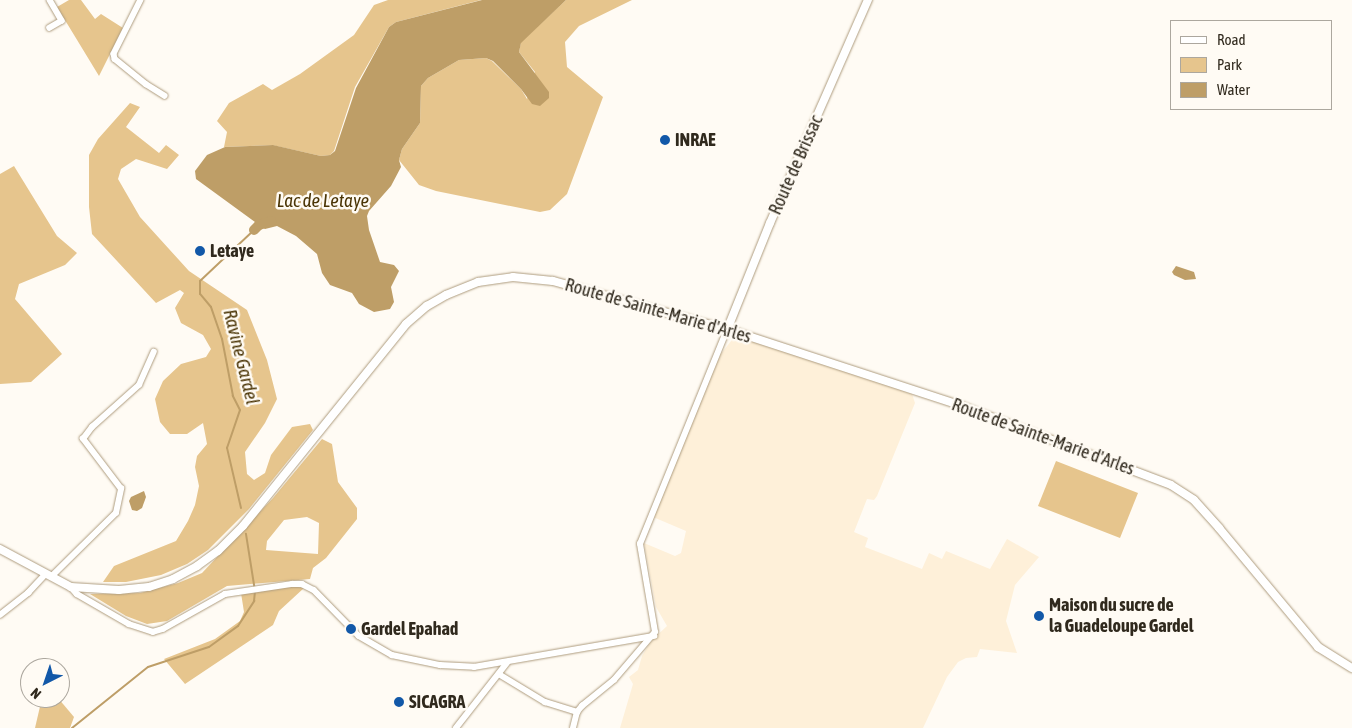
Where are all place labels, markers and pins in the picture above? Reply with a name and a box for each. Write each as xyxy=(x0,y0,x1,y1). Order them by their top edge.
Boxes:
place label: INRAE xyxy=(675,129,716,151)
marker: INRAE xyxy=(659,134,671,146)
place label: Letaye xyxy=(210,240,254,262)
marker: Letaye xyxy=(194,245,206,257)
place label: Maison du sucre de la Guadeloupe Gardel xyxy=(1049,595,1194,638)
marker: Maison du sucre de la Guadeloupe Gardel xyxy=(1033,610,1045,622)
place label: Gardel Epahad xyxy=(361,618,458,640)
marker: Gardel Epahad xyxy=(345,623,357,635)
place label: SICAGRA xyxy=(409,691,465,713)
marker: SICAGRA xyxy=(393,696,405,708)

